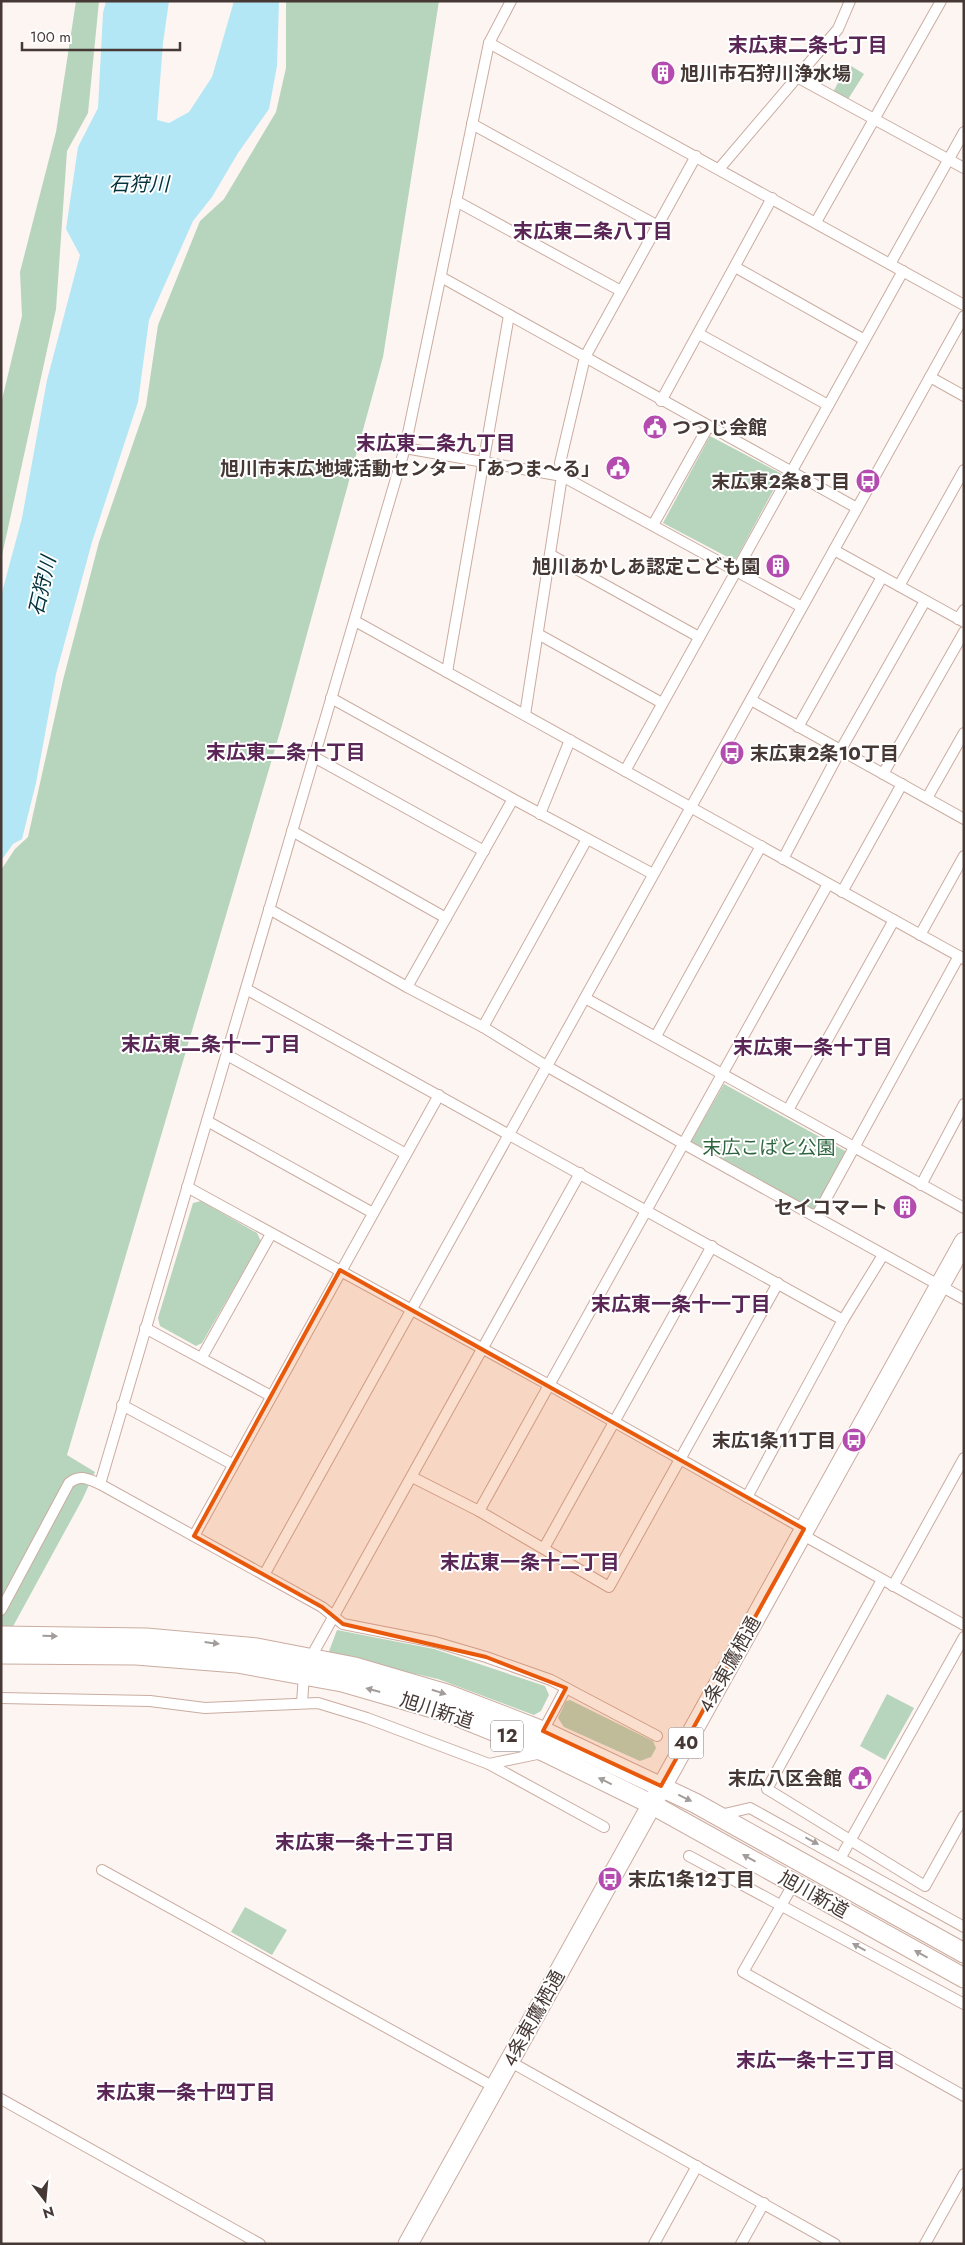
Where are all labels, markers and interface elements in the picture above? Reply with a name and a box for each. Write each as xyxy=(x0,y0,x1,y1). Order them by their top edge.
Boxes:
scale bar xyxy=(22,20,180,52)
text: 100 m xyxy=(30,26,71,48)
district label: 末広東二条七丁目 xyxy=(728,31,888,60)
building icon: 旭川市石狩川浄水場 xyxy=(650,60,676,86)
place label: 旭川市石狩川浄水場 xyxy=(680,60,851,87)
water label: 石狩川 xyxy=(109,170,171,199)
district label: 末広東二条八丁目 xyxy=(513,217,673,246)
public building icon: つつじ会館 xyxy=(642,414,668,440)
place label: つつじ会館 xyxy=(672,414,767,441)
district label: 末広東二条九丁目 xyxy=(356,429,516,458)
place label: 旭川市末広地域活動センター「あつま〜る」 xyxy=(220,455,600,482)
public building icon: 旭川市末広地域活動センター「あつま〜る」 xyxy=(605,455,631,481)
place label: 末広東2条8丁目 xyxy=(712,468,850,495)
bus stop icon: 末広東2条8丁目 xyxy=(855,468,881,494)
water label: 石狩川 xyxy=(22,552,64,619)
place label: 旭川あかしあ認定こども園 xyxy=(532,553,760,580)
building icon: 旭川あかしあ認定こども園 xyxy=(765,553,791,579)
district label: 末広東二条十丁目 xyxy=(206,738,366,767)
bus stop icon: 末広東2条10丁目 xyxy=(719,740,745,766)
place label: 末広東2条10丁目 xyxy=(750,740,899,767)
district label: 末広東二条十一丁目 xyxy=(121,1030,301,1059)
district label: 末広東一条十丁目 xyxy=(733,1033,893,1062)
park label: 末広こばと公園 xyxy=(702,1134,836,1161)
place label: セイコマート xyxy=(774,1194,888,1221)
building icon: セイコマート xyxy=(892,1194,918,1220)
district label: 末広東一条十一丁目 xyxy=(591,1290,771,1319)
place label: 末広1条11丁目 xyxy=(712,1427,836,1454)
bus stop icon: 末広1条11丁目 xyxy=(841,1427,867,1453)
district label: 末広東一条十二丁目 xyxy=(440,1548,620,1577)
street label: 4条東鷹栖通 xyxy=(692,1611,767,1717)
one-way arrow xyxy=(42,1632,58,1640)
one-way arrow xyxy=(205,1639,221,1647)
one-way arrow xyxy=(366,1686,381,1694)
street label: 旭川新道 xyxy=(397,1686,477,1735)
one-way arrow xyxy=(432,1688,447,1696)
road number: 12 xyxy=(491,1720,523,1752)
road number: 40 xyxy=(668,1728,704,1759)
place label: 末広八区会館 xyxy=(728,1765,842,1792)
public building icon: 末広八区会館 xyxy=(847,1765,873,1791)
one-way arrow xyxy=(598,1777,612,1785)
one-way arrow xyxy=(677,1793,692,1802)
district label: 末広東一条十三丁目 xyxy=(275,1828,455,1857)
one-way arrow xyxy=(805,1837,819,1845)
one-way arrow xyxy=(741,1854,756,1862)
street label: 旭川新道 xyxy=(774,1864,854,1925)
bus stop icon: 末広1条12丁目 xyxy=(597,1866,623,1892)
place label: 末広1条12丁目 xyxy=(628,1866,755,1893)
one-way arrow xyxy=(852,1943,867,1951)
one-way arrow xyxy=(914,1950,929,1958)
street label: 4条東鷹栖通 xyxy=(496,1965,571,2071)
district label: 末広一条十三丁目 xyxy=(736,2046,896,2075)
district label: 末広東一条十四丁目 xyxy=(96,2078,276,2107)
north arrow xyxy=(20,2175,70,2225)
text: N xyxy=(40,2201,57,2224)

